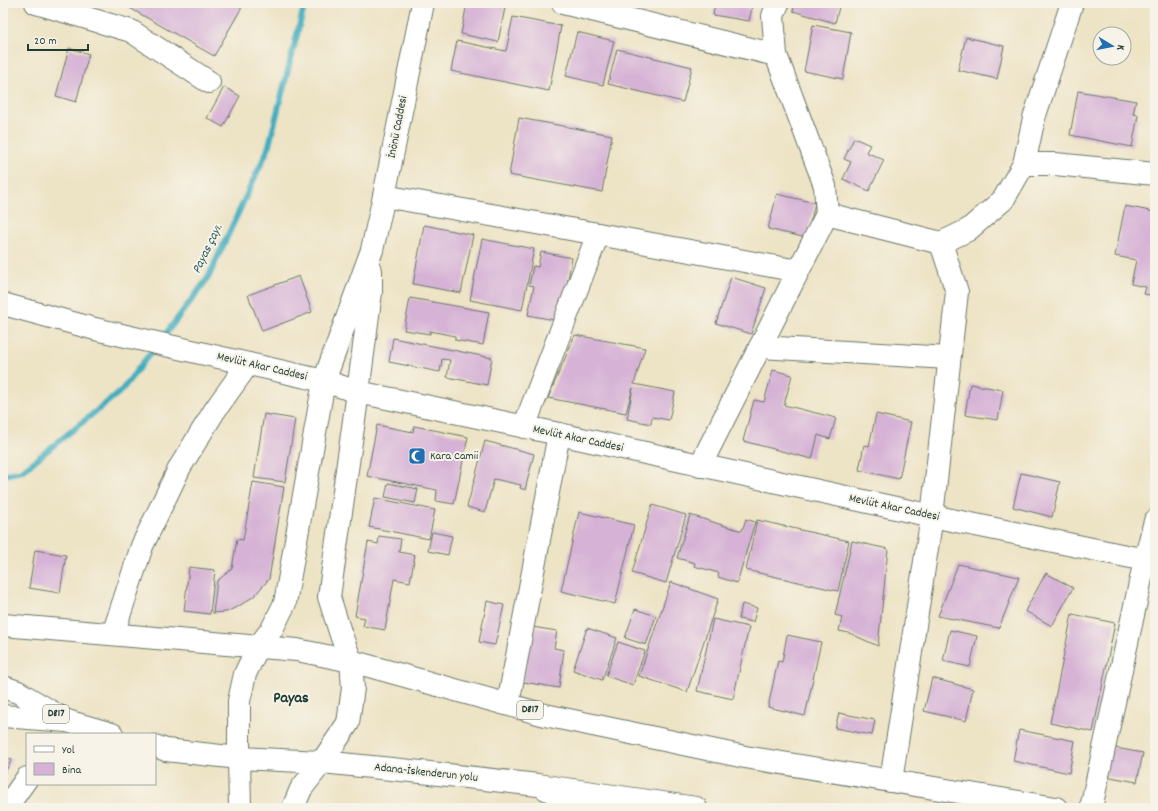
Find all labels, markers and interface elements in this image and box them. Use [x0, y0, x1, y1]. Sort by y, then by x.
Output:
scale bar [28, 26, 88, 52]
north arrow [1092, 26, 1132, 66]
text: 20 m [34, 33, 57, 50]
text: K [1112, 43, 1128, 51]
street label: İnönü Caddesi [384, 94, 412, 160]
water label: Payas çayı. [188, 221, 228, 277]
street label: Mevlüt Akar Caddesi [215, 348, 309, 386]
street label: Mevlüt Akar Caddesi [531, 421, 625, 457]
mosque icon: Kara Camii [407, 446, 427, 466]
place label: Kara Camii [430, 448, 478, 465]
street label: Mevlüt Akar Caddesi [847, 490, 941, 526]
district label: Payas [273, 687, 309, 710]
road number: D817 [517, 701, 543, 719]
road number: D817 [43, 705, 69, 723]
legend [26, 733, 156, 785]
text: Yol [62, 742, 75, 759]
street label: Adana-İskenderun yolu [373, 759, 479, 787]
text: Bina [62, 762, 81, 779]

